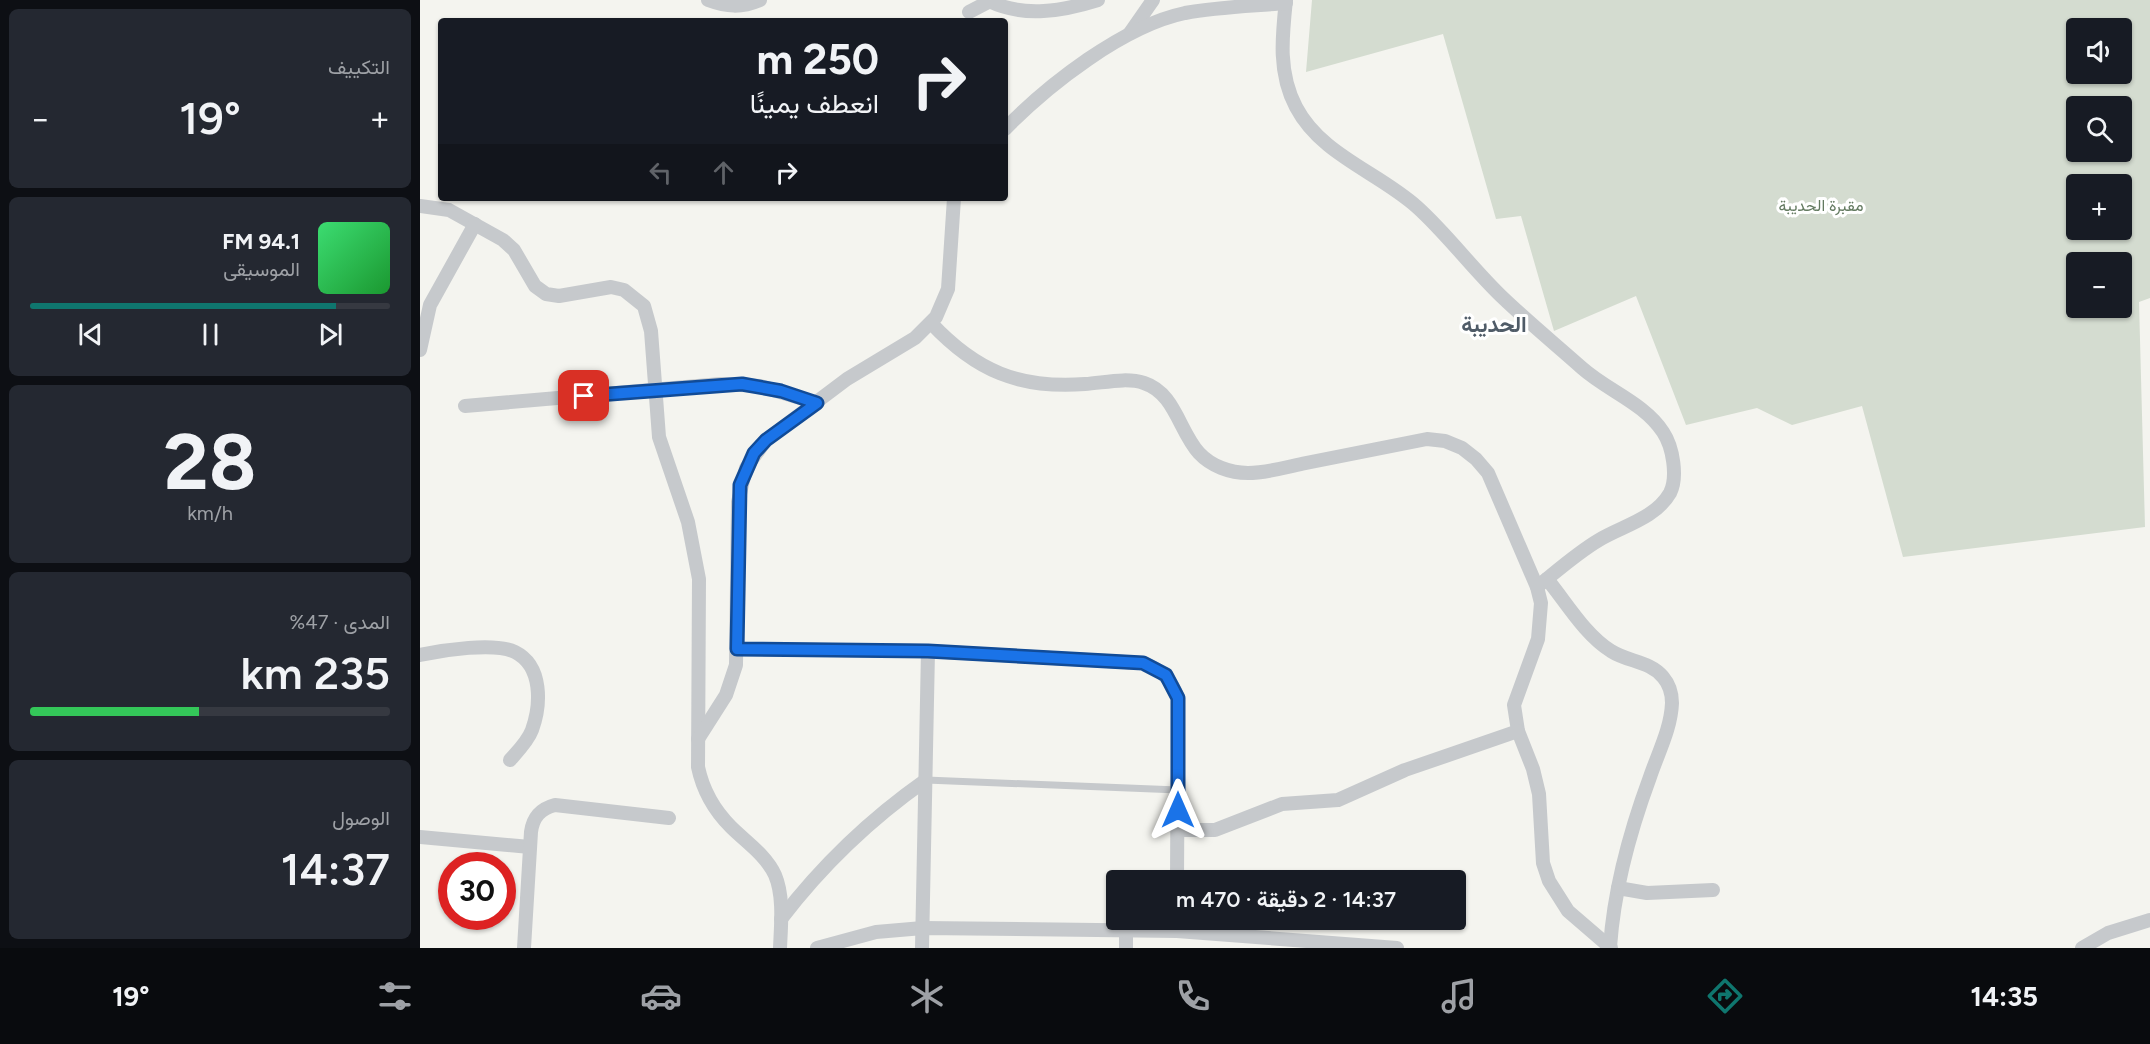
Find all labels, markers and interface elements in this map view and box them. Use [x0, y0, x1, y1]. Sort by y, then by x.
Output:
map controls [2066, 18, 2132, 318]
button: sound [2066, 18, 2132, 84]
text: 250 m [756, 34, 879, 85]
icon: right [900, 42, 978, 120]
text: التكييف [328, 55, 390, 79]
text: انعطف يمينًا [750, 87, 879, 120]
text: 19° [179, 91, 241, 145]
button: search [2066, 96, 2132, 162]
text: − [30, 99, 51, 138]
text: + [369, 99, 390, 138]
icon: left [644, 156, 677, 189]
icon: ahead [707, 156, 740, 189]
icon: right [770, 156, 803, 189]
button: + [2066, 174, 2132, 240]
park label: مقبرة الحديبة [1779, 196, 1863, 216]
text: 94.1 FM [222, 228, 300, 255]
button: − [2066, 252, 2132, 318]
text: الموسيقى [223, 257, 300, 281]
district label: الحديبة [1461, 311, 1527, 338]
icon: previous [74, 318, 107, 351]
icon: pause [194, 318, 227, 351]
icon: next [314, 318, 347, 351]
pin [558, 370, 609, 421]
icon: arrive [567, 379, 600, 412]
text: 28 [164, 415, 256, 509]
text: km/h [187, 501, 233, 525]
text: المدى · 47% [290, 610, 390, 634]
text: 235 km [240, 646, 390, 700]
position arrow [1146, 778, 1210, 842]
text: الوصول [332, 806, 390, 830]
text: 14:37 [281, 842, 390, 896]
speed limit sign: 30 [438, 852, 516, 930]
text: 14:37 · 2 دقيقة · 470 m [1176, 886, 1396, 913]
icon: filters [374, 975, 416, 1017]
icon: car [640, 975, 682, 1017]
icon: climate [906, 975, 948, 1017]
icon: phone [1172, 975, 1214, 1017]
icon: music [1438, 975, 1480, 1017]
icon: directions [1704, 975, 1746, 1017]
text: 19° [112, 980, 149, 1013]
text: 14:35 [1971, 980, 2038, 1013]

